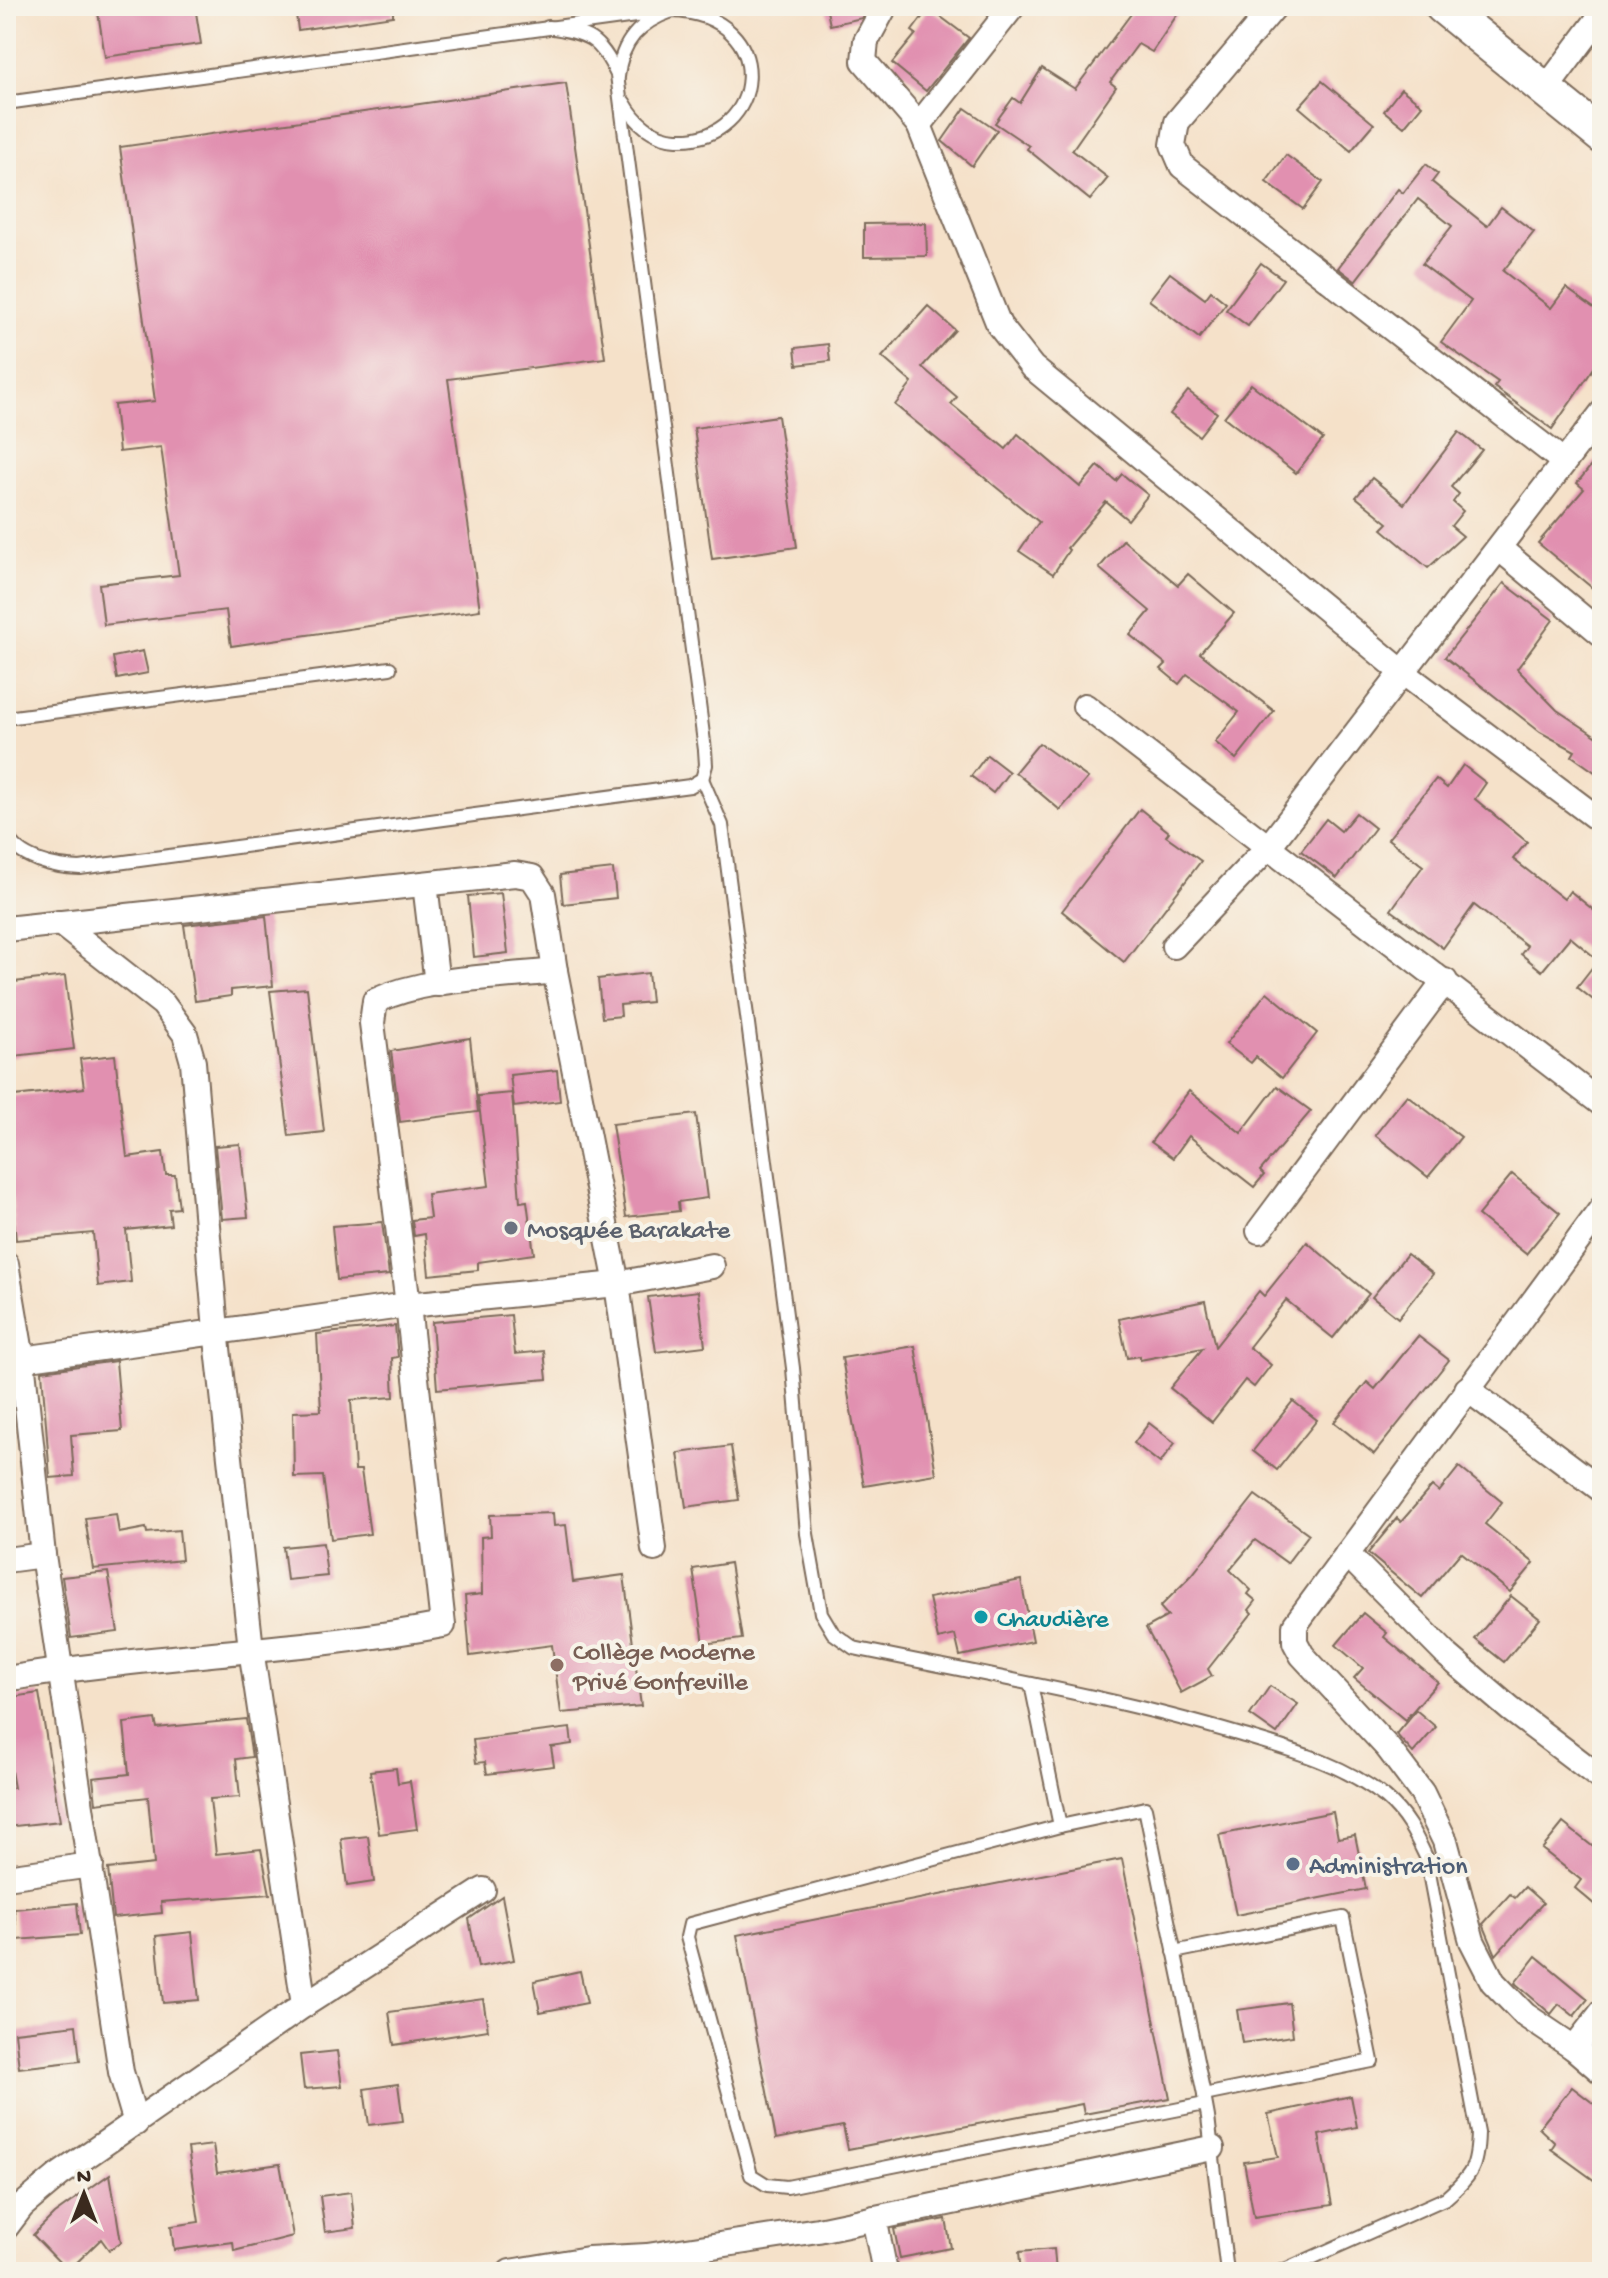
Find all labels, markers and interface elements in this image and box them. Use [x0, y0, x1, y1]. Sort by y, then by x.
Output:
place label: Mosquée Barakate [527, 1217, 731, 1248]
marker: Mosquée Barakate [502, 1219, 520, 1237]
place label: Chaudière [997, 1606, 1109, 1637]
marker: Chaudière [972, 1608, 990, 1626]
place label: Collège Moderne Privé Gonfreville [572, 1639, 756, 1700]
marker: Collège Moderne Privé Gonfreville [548, 1656, 566, 1674]
place label: Administration [1309, 1853, 1468, 1884]
marker: Administration [1284, 1855, 1302, 1873]
north arrow [44, 2154, 124, 2234]
text: N [77, 2165, 91, 2191]

